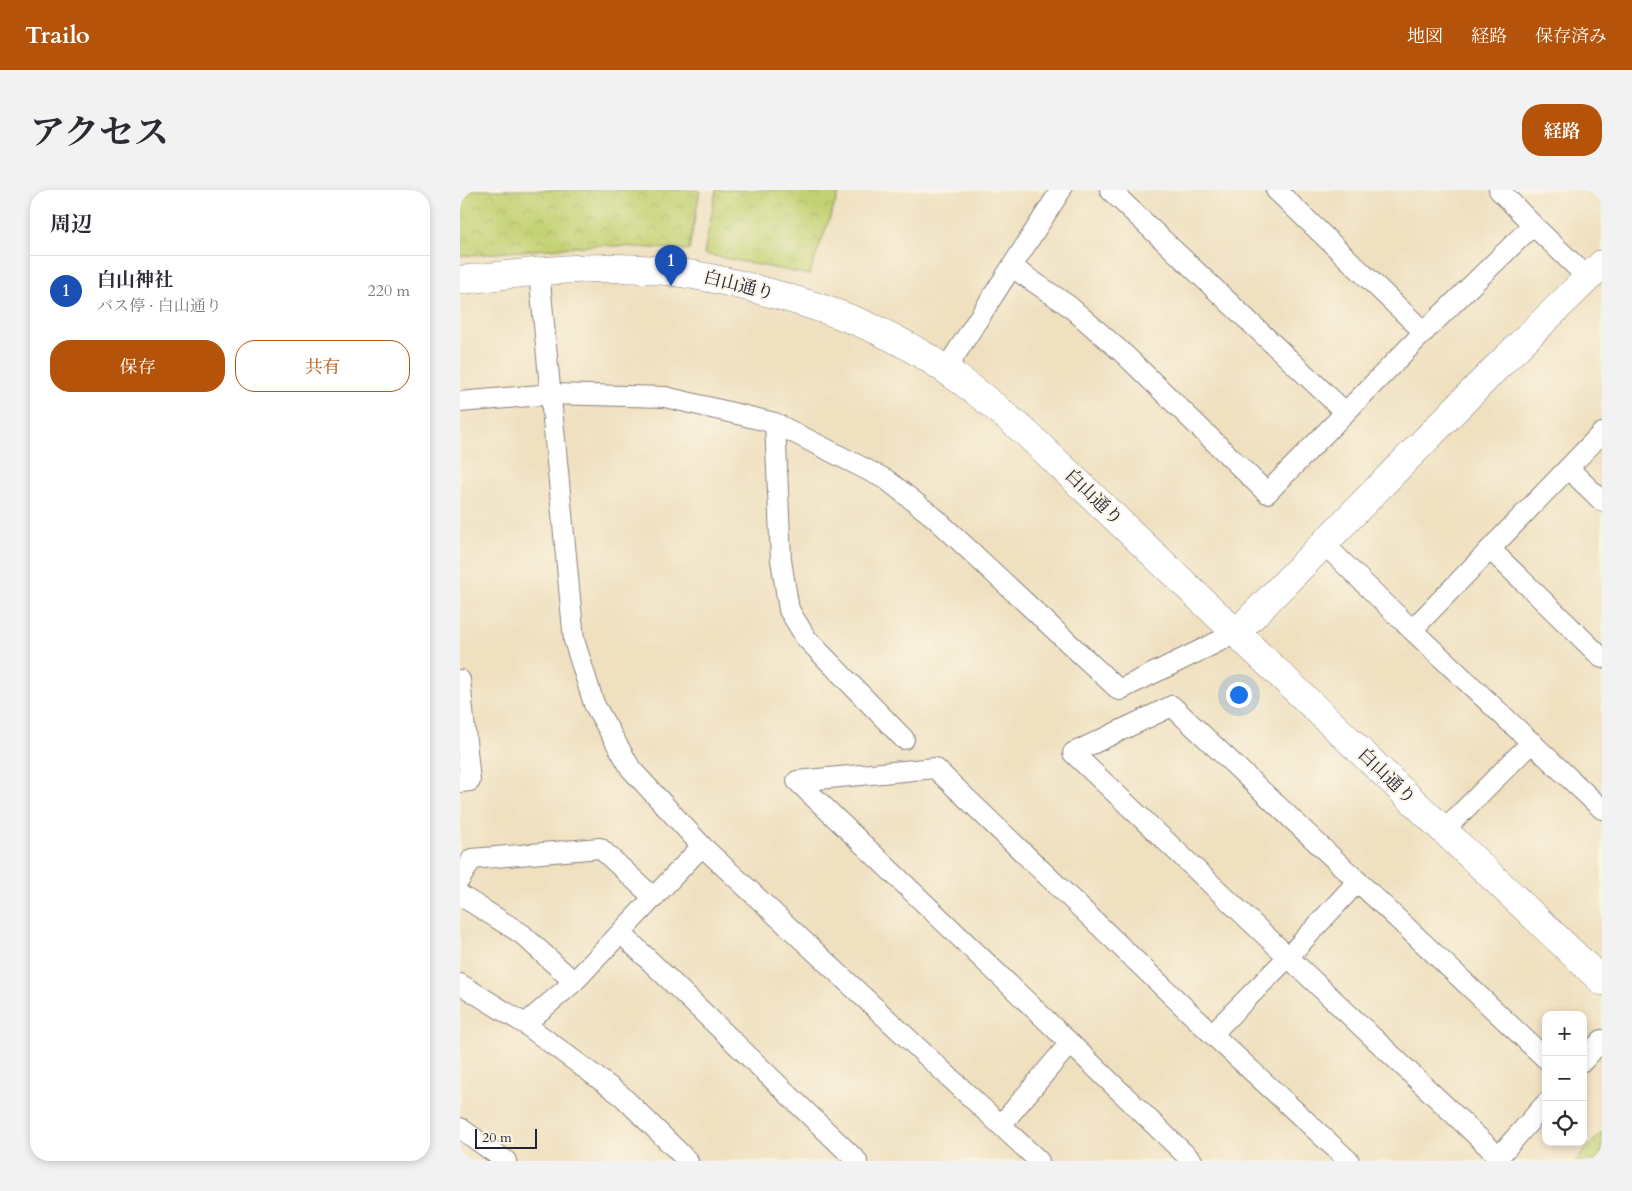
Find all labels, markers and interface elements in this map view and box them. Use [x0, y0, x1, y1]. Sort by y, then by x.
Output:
text: Trailo [25, 19, 90, 52]
text: 地図 [1407, 24, 1443, 49]
text: 経路 [1471, 24, 1507, 49]
text: 保存済み [1535, 24, 1607, 49]
button: 経路 [1522, 104, 1602, 156]
text: アクセス [30, 109, 169, 157]
text: 周辺 [50, 210, 92, 239]
pin: 1 [655, 245, 687, 286]
street label: 白山通り [701, 265, 777, 306]
text: 白山神社 [97, 267, 173, 293]
text: 1 [62, 280, 70, 302]
text: 220 m [368, 280, 410, 302]
text: バス停 · 白山通り [97, 295, 222, 317]
button: 保存 [50, 340, 225, 392]
button: 共有 [235, 340, 410, 392]
street label: 白山通り [1059, 463, 1128, 531]
your location [1226, 682, 1252, 708]
street label: 白山通り [1352, 742, 1421, 810]
map controls [1542, 1011, 1587, 1146]
button: + [1542, 1011, 1587, 1056]
button: − [1542, 1056, 1587, 1101]
button: locate [1542, 1101, 1587, 1146]
scale bar [475, 1126, 538, 1149]
text: 20 m [482, 1128, 512, 1147]

